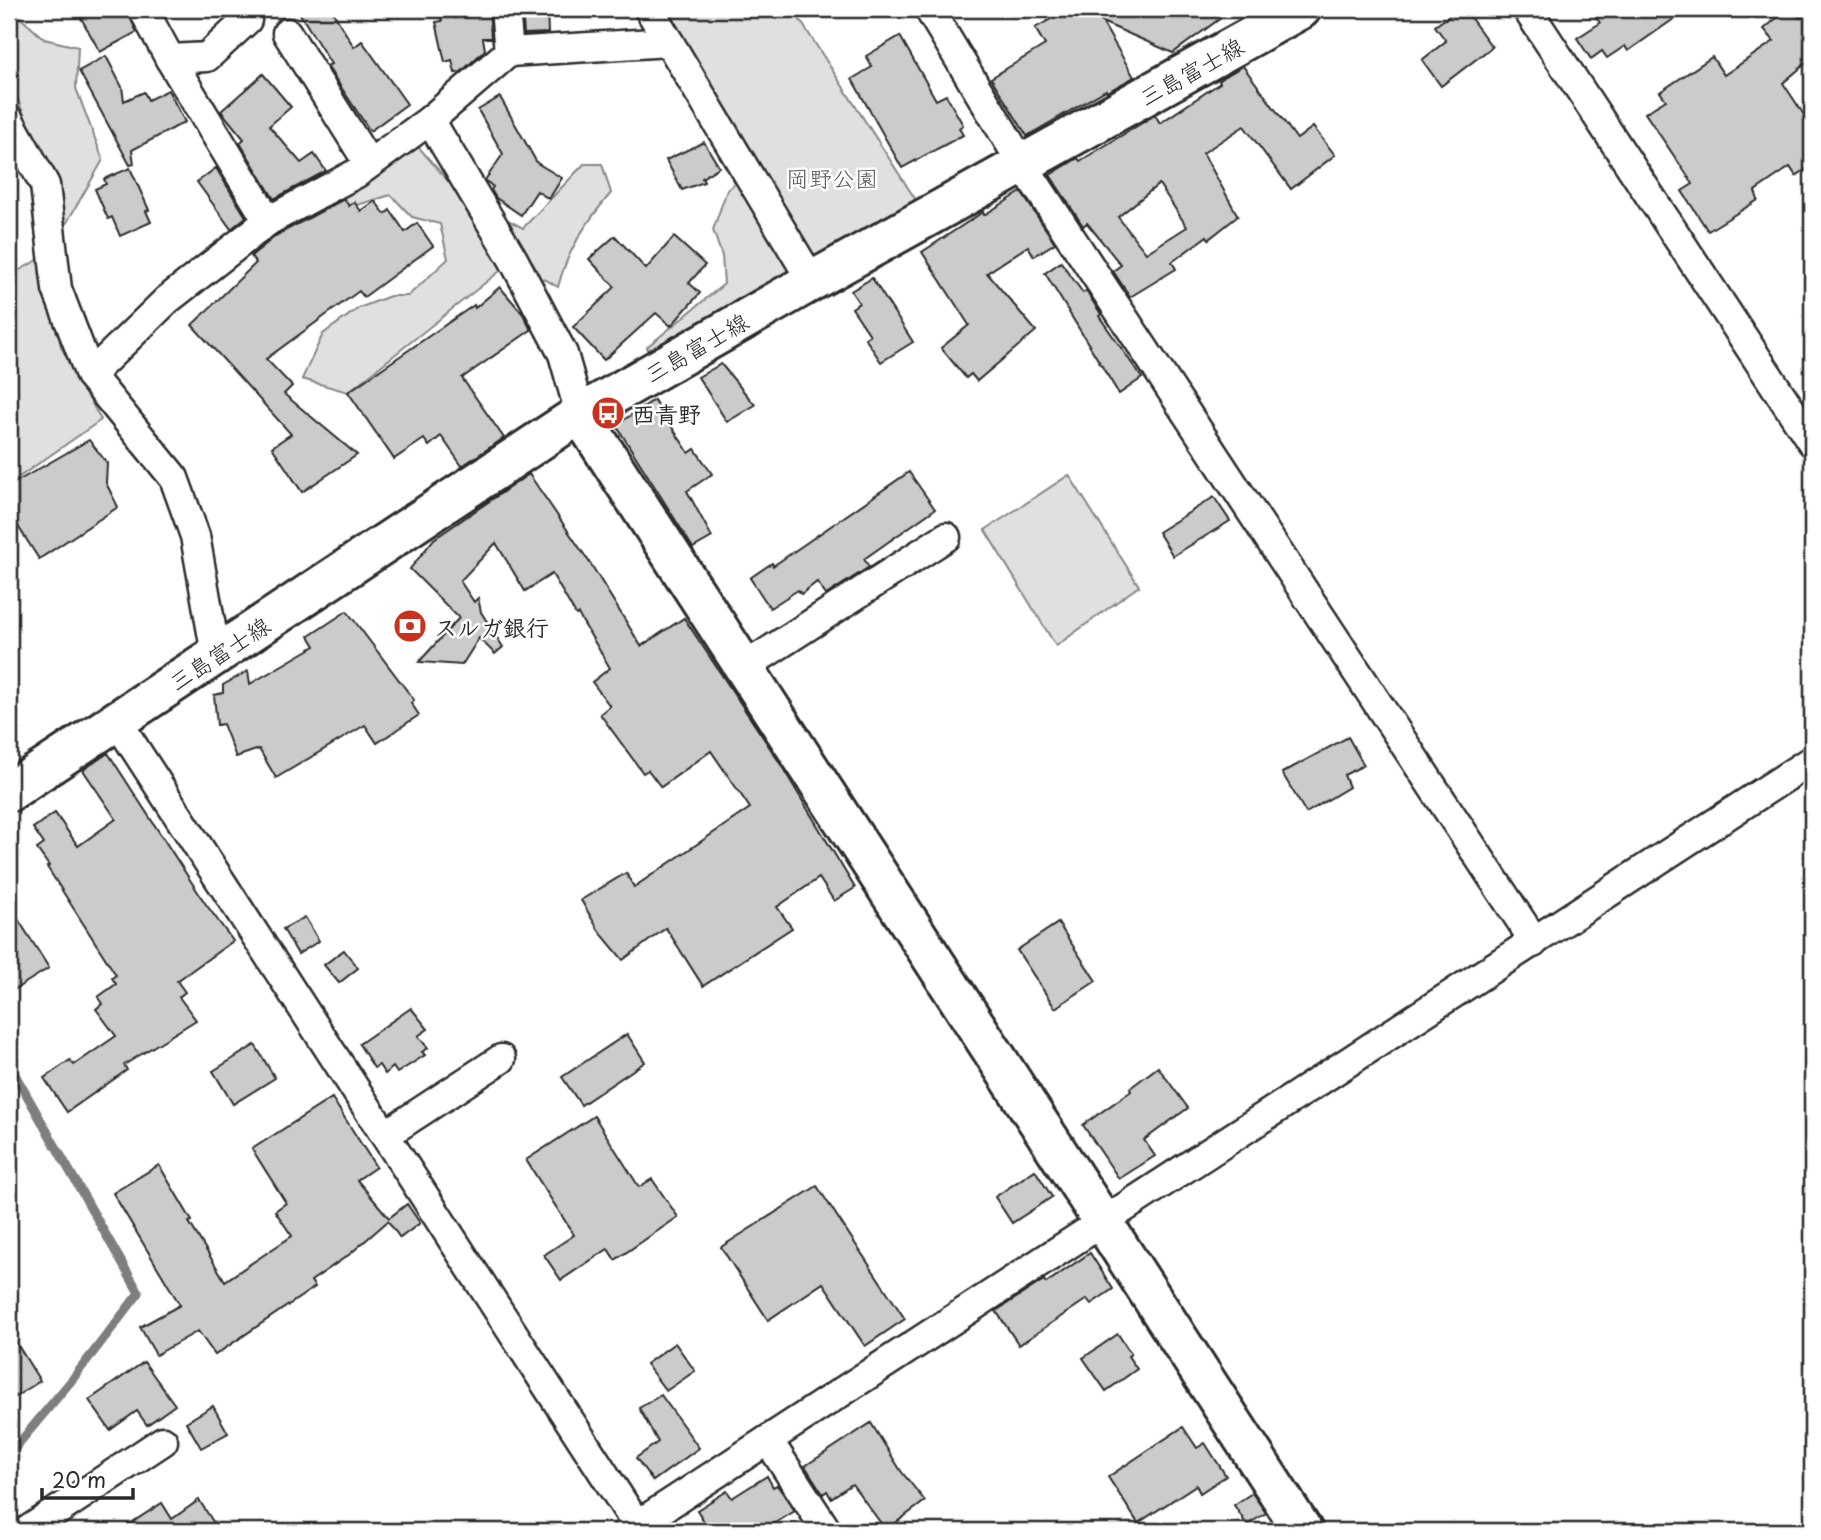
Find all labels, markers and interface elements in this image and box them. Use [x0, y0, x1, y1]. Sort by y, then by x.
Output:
street label: 三島富士線 [1132, 28, 1250, 114]
park label: 岡野公園 [786, 160, 878, 195]
street label: 三島富士線 [637, 303, 755, 391]
bus stop icon: 西青野 [589, 394, 627, 432]
place label: 西青野 [632, 396, 701, 431]
street label: 三島富士線 [161, 607, 277, 699]
bank icon: スルガ銀行 [391, 607, 429, 645]
place label: スルガ銀行 [434, 609, 549, 644]
scale bar [42, 1456, 133, 1500]
text: 20 m [52, 1463, 106, 1495]

